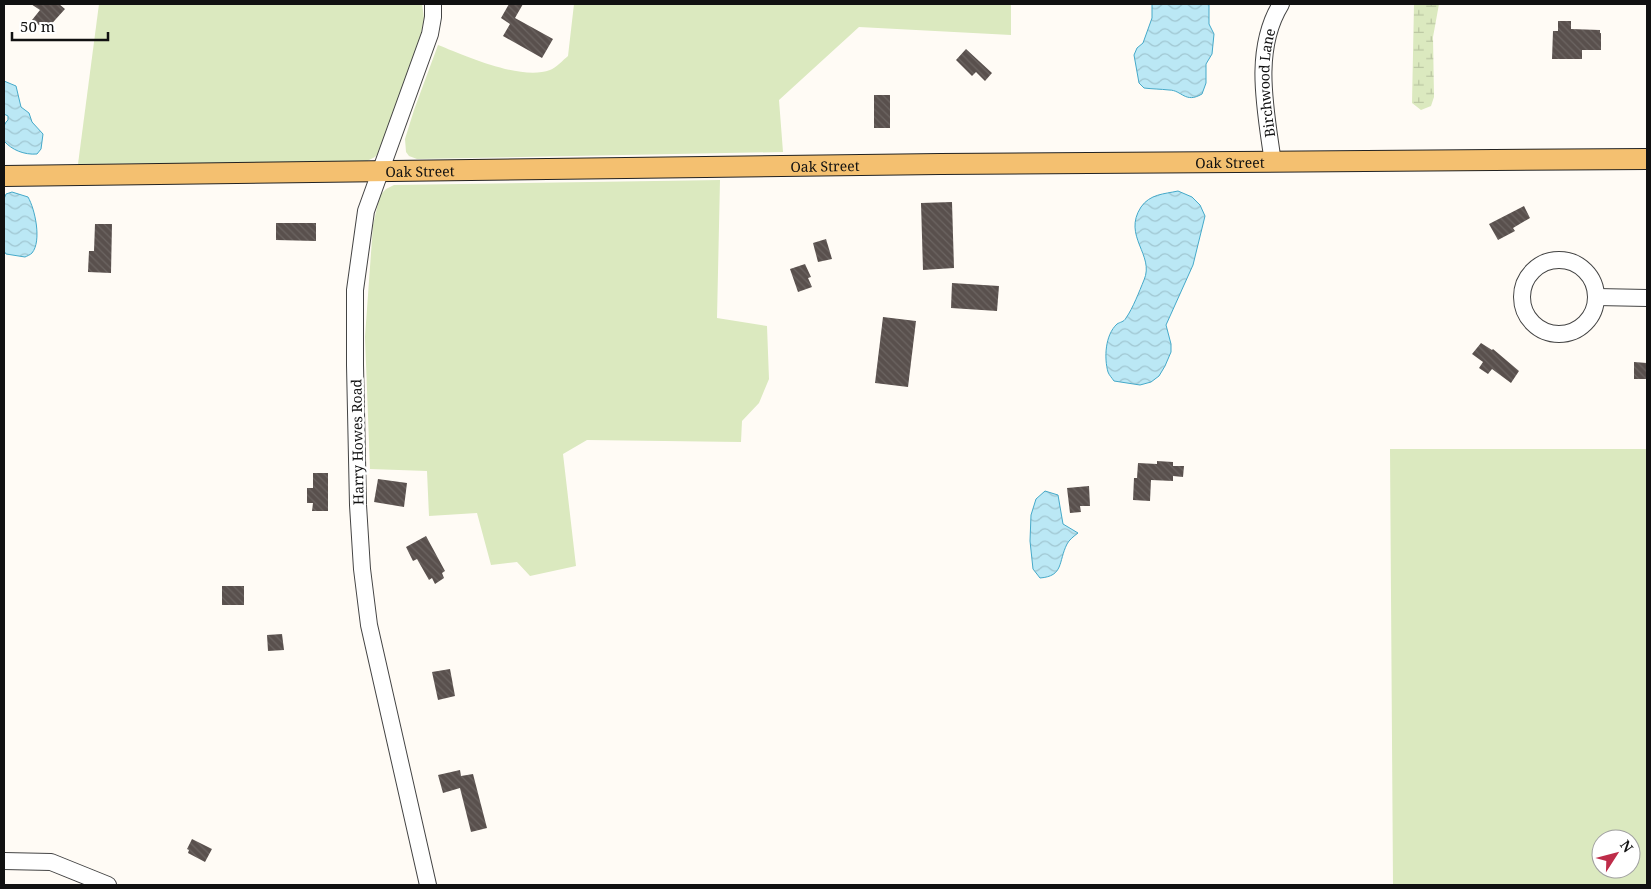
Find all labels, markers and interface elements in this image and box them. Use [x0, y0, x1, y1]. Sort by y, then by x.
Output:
scale bar [12, 10, 109, 42]
text: 50 m [20, 16, 55, 36]
street label: Birchwood Lane [1254, 26, 1279, 139]
street label: Oak Street [1195, 152, 1265, 172]
street label: Oak Street [790, 156, 860, 175]
street label: Oak Street [385, 161, 455, 181]
street label: Harry Howes Road [346, 378, 368, 505]
north arrow [1591, 829, 1641, 879]
text: N [1616, 836, 1638, 856]

